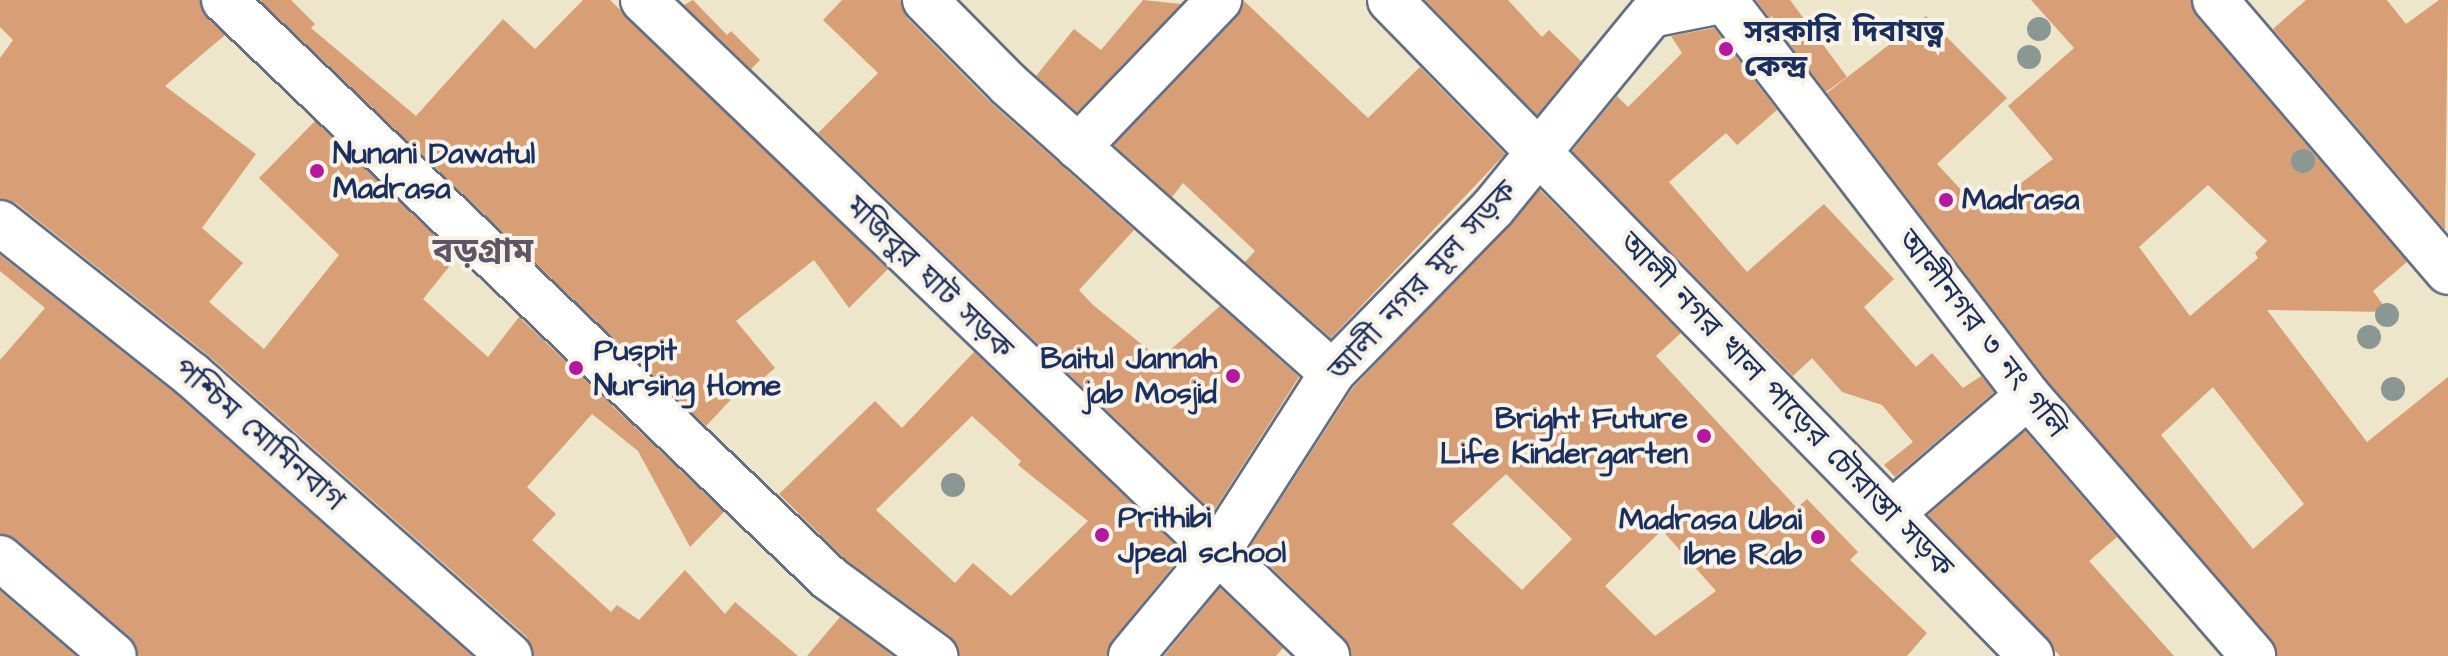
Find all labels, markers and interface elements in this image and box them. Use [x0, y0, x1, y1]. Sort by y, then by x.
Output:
place label: সরকারি দিবাযত্ন কেন্দ্র [1744, 14, 1944, 84]
marker: সরকারি দিবাযত্ন কেন্দ্র [1715, 38, 1737, 60]
place label: Nunani Dawatul Madrasa [333, 136, 535, 206]
marker: Nunani Dawatul Madrasa [308, 162, 326, 180]
street label: আলী নগর মূল সড়ক [1321, 173, 1525, 389]
place label: Madrasa [1962, 182, 2080, 218]
street label: মজিবুর ঘাট সড়ক [838, 189, 1020, 367]
marker: Madrasa [1937, 191, 1955, 209]
street label: আলীনগর ৩ নং গলি [1890, 223, 2074, 445]
street label: আলী নগর খাল পাড়ের চৌরাস্তা সড়ক [1611, 225, 1961, 585]
district label: বড়গ্রাম [433, 233, 533, 273]
place label: Puspit Nursing Home [594, 333, 781, 404]
place label: Baitul Jannah jab Mosjid [1041, 341, 1217, 412]
street label: পশ্চিম মোমিনবাগ [166, 351, 352, 519]
marker: Puspit Nursing Home [565, 357, 587, 379]
marker: Baitul Jannah jab Mosjid [1224, 367, 1242, 385]
place label: Bright Future Life Kindergarten [1440, 401, 1688, 472]
marker: Bright Future Life Kindergarten [1695, 427, 1713, 445]
place label: Prithibi Jpeal school [1118, 500, 1286, 570]
place label: Madrasa Ubai Ibne Rab [1619, 502, 1802, 572]
marker: Prithibi Jpeal school [1093, 526, 1111, 544]
marker: Madrasa Ubai Ibne Rab [1809, 528, 1827, 546]

